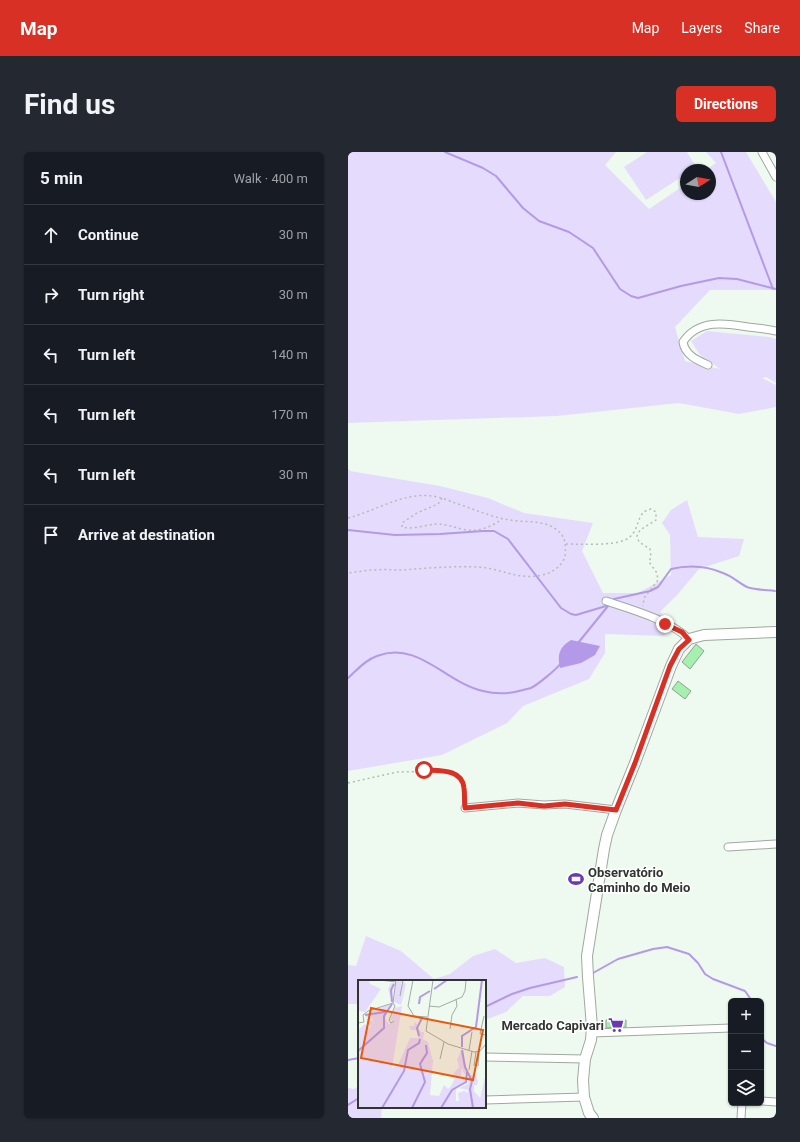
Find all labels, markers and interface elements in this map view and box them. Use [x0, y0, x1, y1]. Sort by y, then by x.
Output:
text: Map [20, 17, 58, 40]
text: Map [632, 20, 659, 36]
text: Layers [681, 20, 722, 36]
text: Share [744, 20, 780, 36]
button: Directions [676, 86, 776, 122]
text: Find us [24, 88, 115, 121]
north arrow [680, 164, 716, 200]
text: 5 min [40, 168, 83, 188]
text: Walk · 400 m [233, 171, 308, 186]
icon: ahead [40, 224, 62, 246]
text: Continue [78, 226, 139, 244]
text: 30 m [279, 227, 308, 242]
icon: right [40, 284, 62, 306]
text: Turn right [78, 286, 144, 304]
text: 30 m [279, 287, 308, 302]
icon: left [40, 344, 62, 366]
text: Turn left [78, 346, 135, 364]
text: 140 m [271, 347, 308, 362]
icon: left [40, 404, 62, 426]
text: Turn left [78, 406, 135, 424]
text: 170 m [271, 407, 308, 422]
icon: left [40, 464, 62, 486]
text: Turn left [78, 466, 135, 484]
text: 30 m [279, 467, 308, 482]
icon: arrive [40, 524, 62, 546]
text: Arrive at destination [78, 526, 215, 544]
route end [656, 615, 674, 633]
route start [415, 761, 433, 779]
place label: Observatório Caminho do Meio [588, 865, 690, 895]
sports icon: Observatório Caminho do Meio [567, 870, 585, 888]
inset map [358, 980, 486, 1108]
map controls [728, 998, 764, 1106]
button: + [728, 998, 764, 1034]
supermarket icon: Mercado Capivari [607, 1016, 625, 1034]
place label: Mercado Capivari [501, 1018, 604, 1033]
button: − [728, 1034, 764, 1070]
button: layers [728, 1070, 764, 1106]

